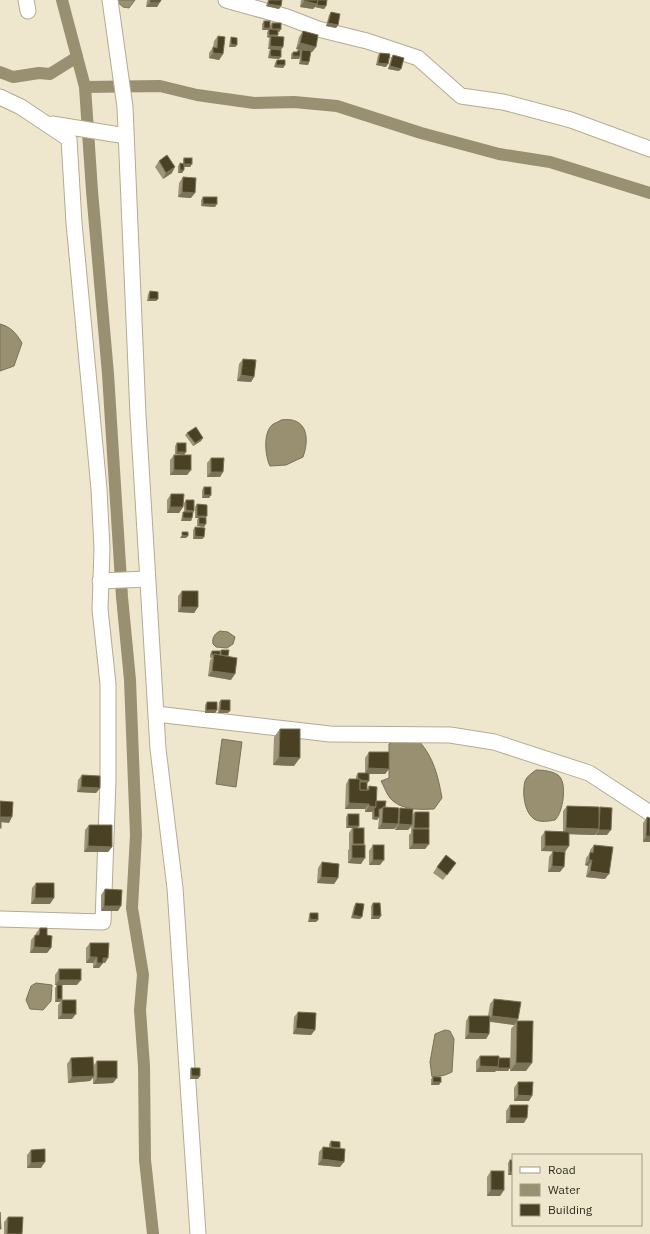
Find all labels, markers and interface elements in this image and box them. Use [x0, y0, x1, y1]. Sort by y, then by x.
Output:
legend [512, 1154, 642, 1226]
text: Road [548, 1162, 576, 1177]
text: Water [548, 1182, 581, 1197]
text: Building [548, 1202, 593, 1217]

